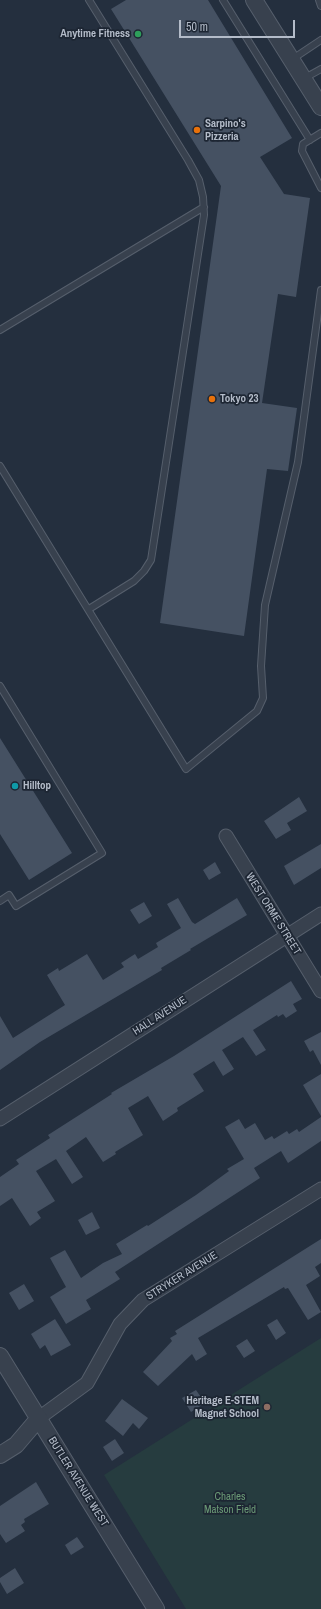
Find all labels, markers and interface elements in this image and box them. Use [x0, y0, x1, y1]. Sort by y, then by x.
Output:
scale bar [181, 12, 297, 38]
text: 50 m [186, 19, 208, 35]
place label: Anytime Fitness [60, 27, 130, 41]
marker: Anytime Fitness [133, 29, 143, 39]
place label: Sarpino's Pizzeria [205, 117, 246, 143]
marker: Sarpino's Pizzeria [192, 125, 202, 135]
place label: Tokyo 23 [220, 392, 258, 406]
marker: Tokyo 23 [207, 394, 217, 404]
place label: Hilltop [23, 779, 51, 793]
marker: Hilltop [10, 781, 20, 791]
street label: WEST ORME STREET [243, 871, 303, 957]
street label: HALL AVENUE [131, 994, 189, 1038]
street label: STRYKER AVENUE [144, 1249, 220, 1303]
place label: Heritage E-STEM Magnet School [186, 1394, 259, 1420]
marker: Heritage E-STEM Magnet School [262, 1402, 272, 1412]
street label: BUTLER AVENUE WEST [45, 1435, 111, 1529]
park label: Charles Matson Field [204, 1490, 256, 1516]

